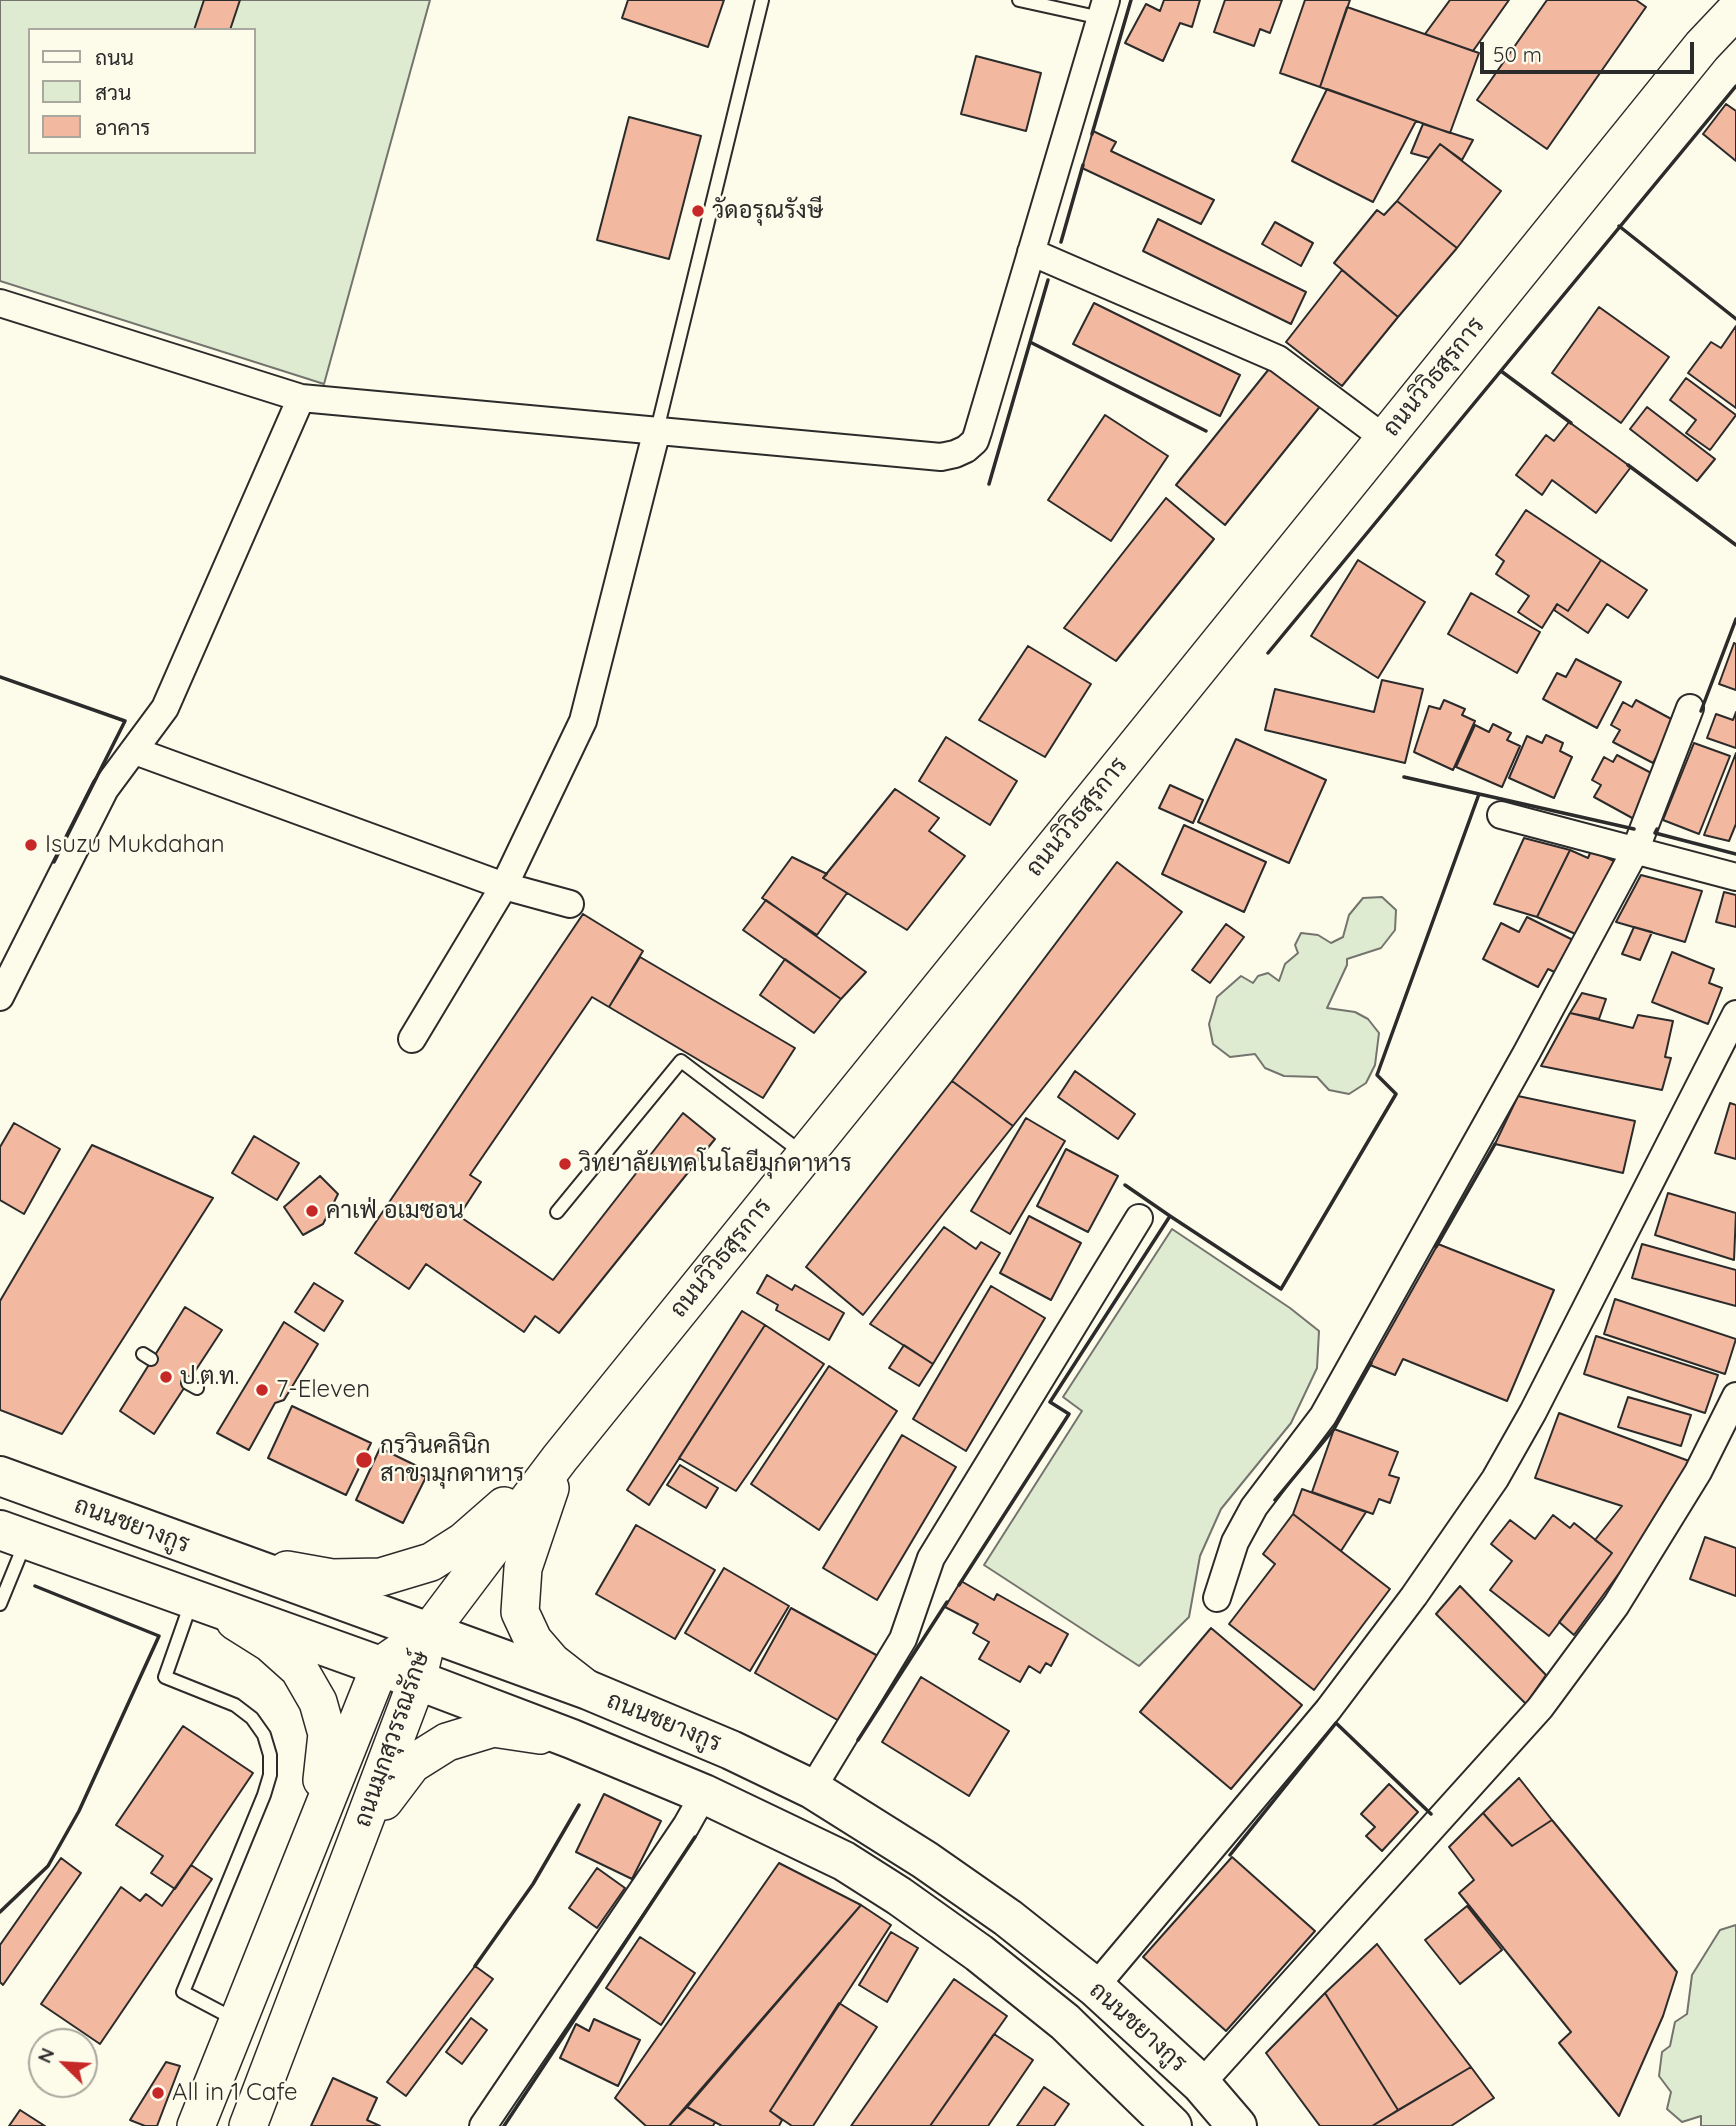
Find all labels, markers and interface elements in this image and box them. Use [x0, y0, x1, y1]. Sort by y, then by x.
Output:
legend [28, 28, 256, 154]
scale bar [1484, 28, 1698, 72]
text: 50 m [1493, 41, 1542, 67]
text: ถนน [95, 44, 134, 70]
text: สวน [95, 79, 131, 105]
text: อาคาร [95, 114, 151, 140]
place label: วัดอรุณรังษี [712, 197, 823, 225]
marker: วัดอรุณรังษี [690, 203, 706, 219]
street label: ถนนวิวิธสุรการ [1377, 312, 1491, 442]
street label: ถนนวิวิธสุรการ [1020, 752, 1134, 882]
place label: Isuzu Mukdahan [45, 831, 225, 859]
marker: Isuzu Mukdahan [23, 837, 39, 853]
place label: วิทยาลัยเทคโนโลยีมุกดาหาร [579, 1150, 852, 1178]
marker: วิทยาลัยเทคโนโลยีมุกดาหาร [557, 1156, 573, 1172]
street label: ถนนวิวิธสุรการ [664, 1193, 778, 1323]
place label: คาเฟ่ อเมซอน [326, 1197, 464, 1225]
marker: คาเฟ่ อเมซอน [304, 1203, 320, 1219]
place label: ป.ต.ท. [180, 1363, 239, 1391]
marker: ป.ต.ท. [158, 1369, 174, 1385]
place label: 7-Eleven [276, 1376, 370, 1404]
marker: 7-Eleven [254, 1382, 270, 1398]
place label: กรวินคลินิก สาขามุกดาหาร [380, 1432, 524, 1488]
marker: กรวินคลินิก สาขามุกดาหาร [354, 1450, 374, 1470]
street label: ถนนชยางกูร [70, 1491, 194, 1559]
street label: ถนนมุกสุวรรณรักษ์ [348, 1647, 436, 1831]
street label: ถนนชยางกูร [603, 1686, 725, 1758]
street label: ถนนชยางกูร [1083, 1976, 1193, 2078]
north arrow [28, 2028, 98, 2098]
text: N [32, 2044, 59, 2067]
place label: All in 1 Cafe [172, 2079, 298, 2107]
marker: All in 1 Cafe [150, 2085, 166, 2101]

